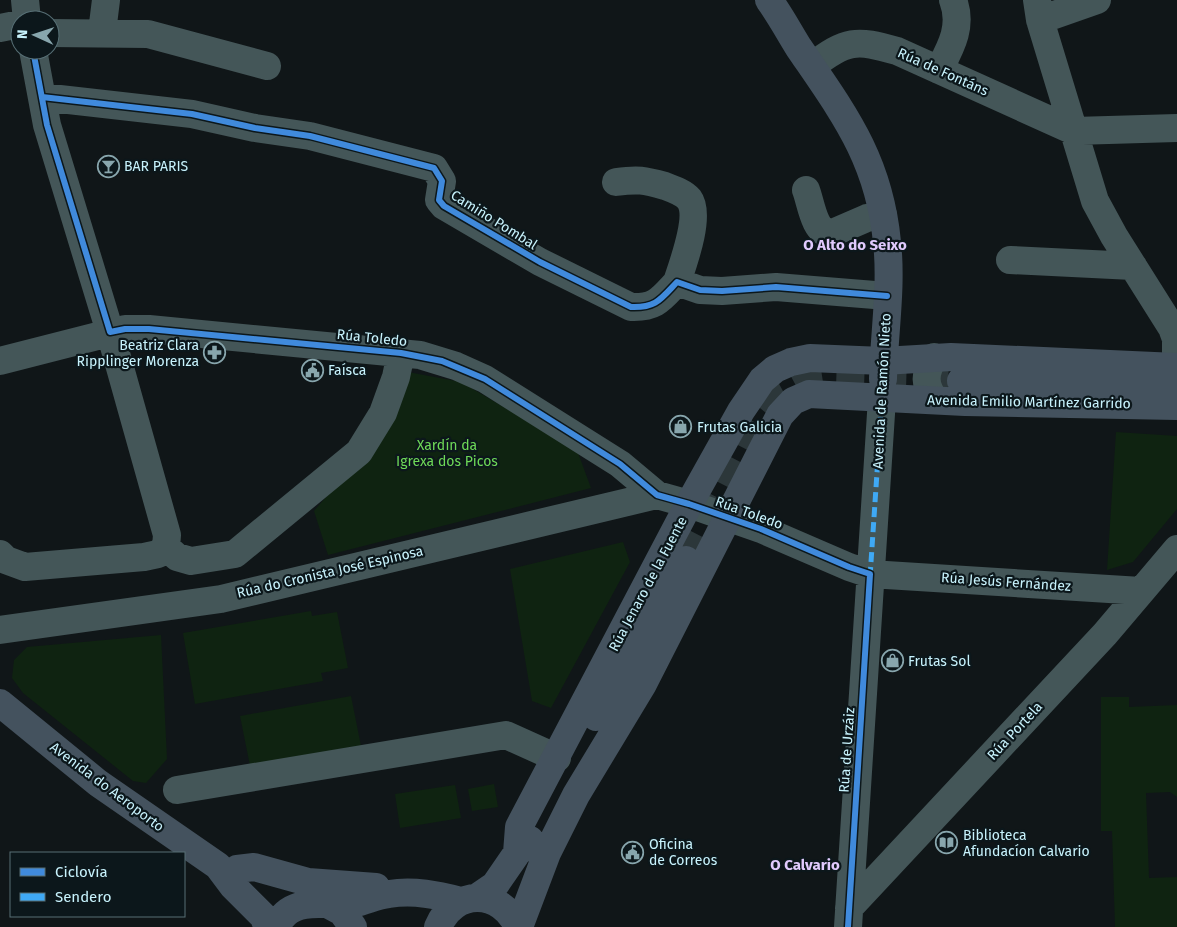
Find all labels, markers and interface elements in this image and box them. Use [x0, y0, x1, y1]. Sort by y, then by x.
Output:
north arrow [10, 10, 60, 60]
text: N [14, 29, 31, 39]
street label: Rúa de Fontáns [895, 44, 992, 100]
bar icon: BAR PARIS [96, 154, 120, 178]
place label: BAR PARIS [124, 158, 189, 175]
street label: Camiño Pombal [448, 187, 540, 253]
district label: O Alto do Seixo [803, 236, 907, 254]
street label: Avenida de Ramón Nieto [869, 313, 895, 469]
street label: Rúa Toledo [336, 326, 408, 350]
place label: Beatriz Clara Ripplinger Morenza [76, 337, 199, 370]
pharmacy icon: Beatriz Clara Ripplinger Morenza [203, 341, 227, 365]
public building icon: Faísca [300, 358, 324, 382]
place label: Faísca [328, 362, 366, 379]
street label: Avenida Emilio Martínez Garrido [927, 392, 1131, 412]
shop icon: Frutas Galicia [669, 415, 693, 439]
place label: Frutas Galicia [697, 419, 782, 436]
park label: Xardín da Igrexa dos Picos [396, 437, 498, 470]
street label: Rúa Toledo [713, 493, 785, 533]
street label: Rúa Jenaro de la Fuente [605, 514, 691, 654]
street label: Rúa do Cronista José Espinosa [235, 542, 425, 602]
street label: Rúa Jesús Fernández [940, 569, 1072, 595]
shop icon: Frutas Sol [880, 649, 904, 673]
place label: Frutas Sol [908, 653, 971, 670]
street label: Rúa Portela [984, 698, 1046, 764]
street label: Rúa de Urzáiz [836, 707, 858, 793]
street label: Avenida do Aeroporto [47, 739, 167, 835]
place label: Biblioteca Afundacíon Calvario [963, 827, 1090, 860]
library icon: Biblioteca Afundacíon Calvario [935, 831, 959, 855]
place label: Oficina de Correos [649, 836, 718, 869]
public building icon: Oficina de Correos [621, 840, 645, 864]
legend [10, 852, 185, 917]
district label: O Calvario [770, 856, 840, 874]
text: Ciclovía [55, 863, 108, 881]
text: Sendero [55, 888, 111, 906]

